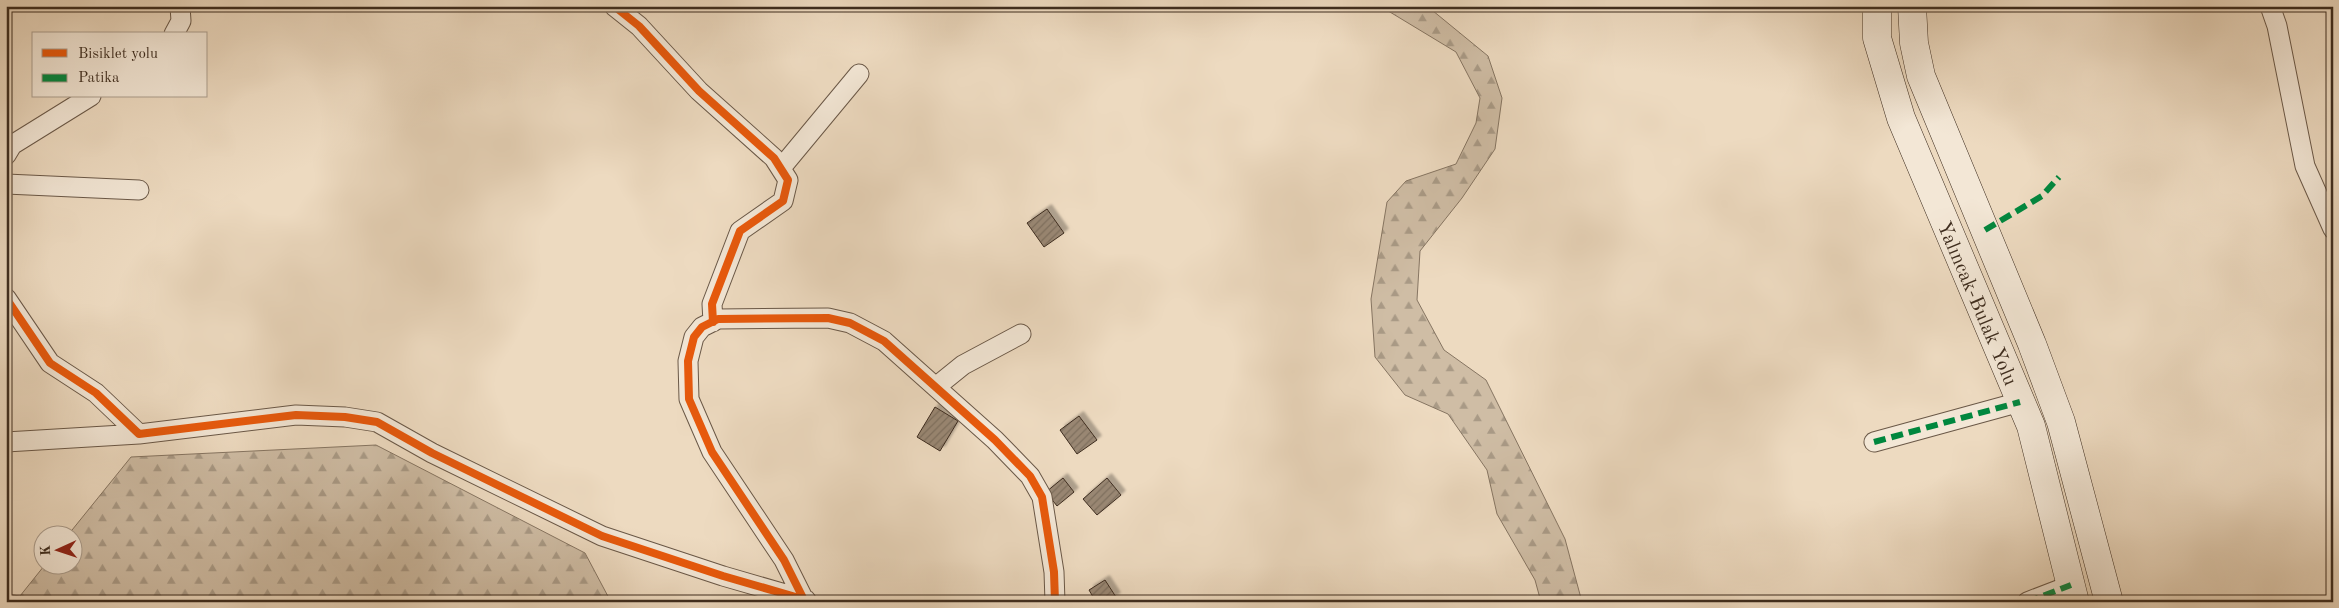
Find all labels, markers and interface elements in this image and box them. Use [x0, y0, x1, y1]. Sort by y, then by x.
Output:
legend [32, 32, 208, 98]
text: Bisiklet yolu [78, 47, 158, 62]
text: Patika [78, 71, 120, 86]
street label: Yalıncak-Bulak Yolu [1933, 219, 2020, 389]
north arrow [32, 526, 82, 576]
text: K [39, 545, 53, 556]

